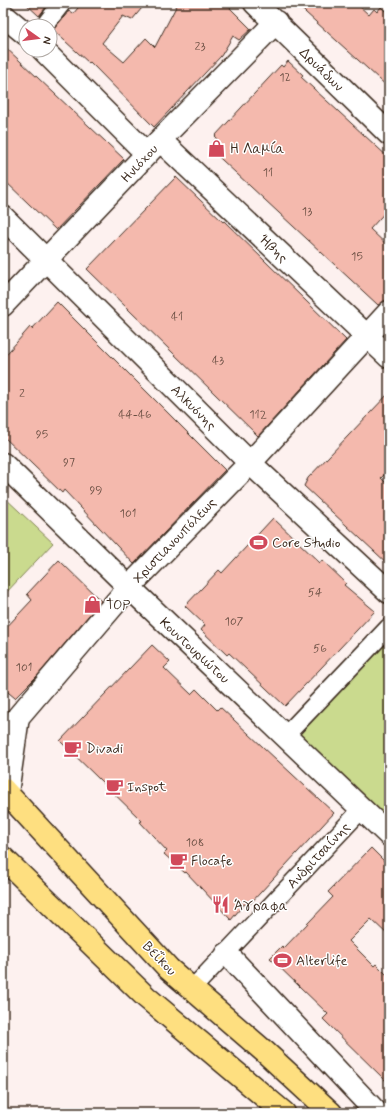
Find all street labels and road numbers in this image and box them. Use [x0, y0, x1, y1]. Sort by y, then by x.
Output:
street label: Δρυάδων [295, 44, 347, 96]
street label: Ηνιόχου [117, 140, 162, 187]
street label: Ήβης [255, 231, 292, 267]
street label: Αλκυόνης [167, 381, 220, 434]
street label: Χριστιανουπόλεως [129, 494, 220, 587]
street label: Κουντουριώτου [155, 614, 233, 688]
street label: Ανδριτσαίνης [283, 819, 354, 893]
street label: Βεΐκου [139, 938, 180, 980]

